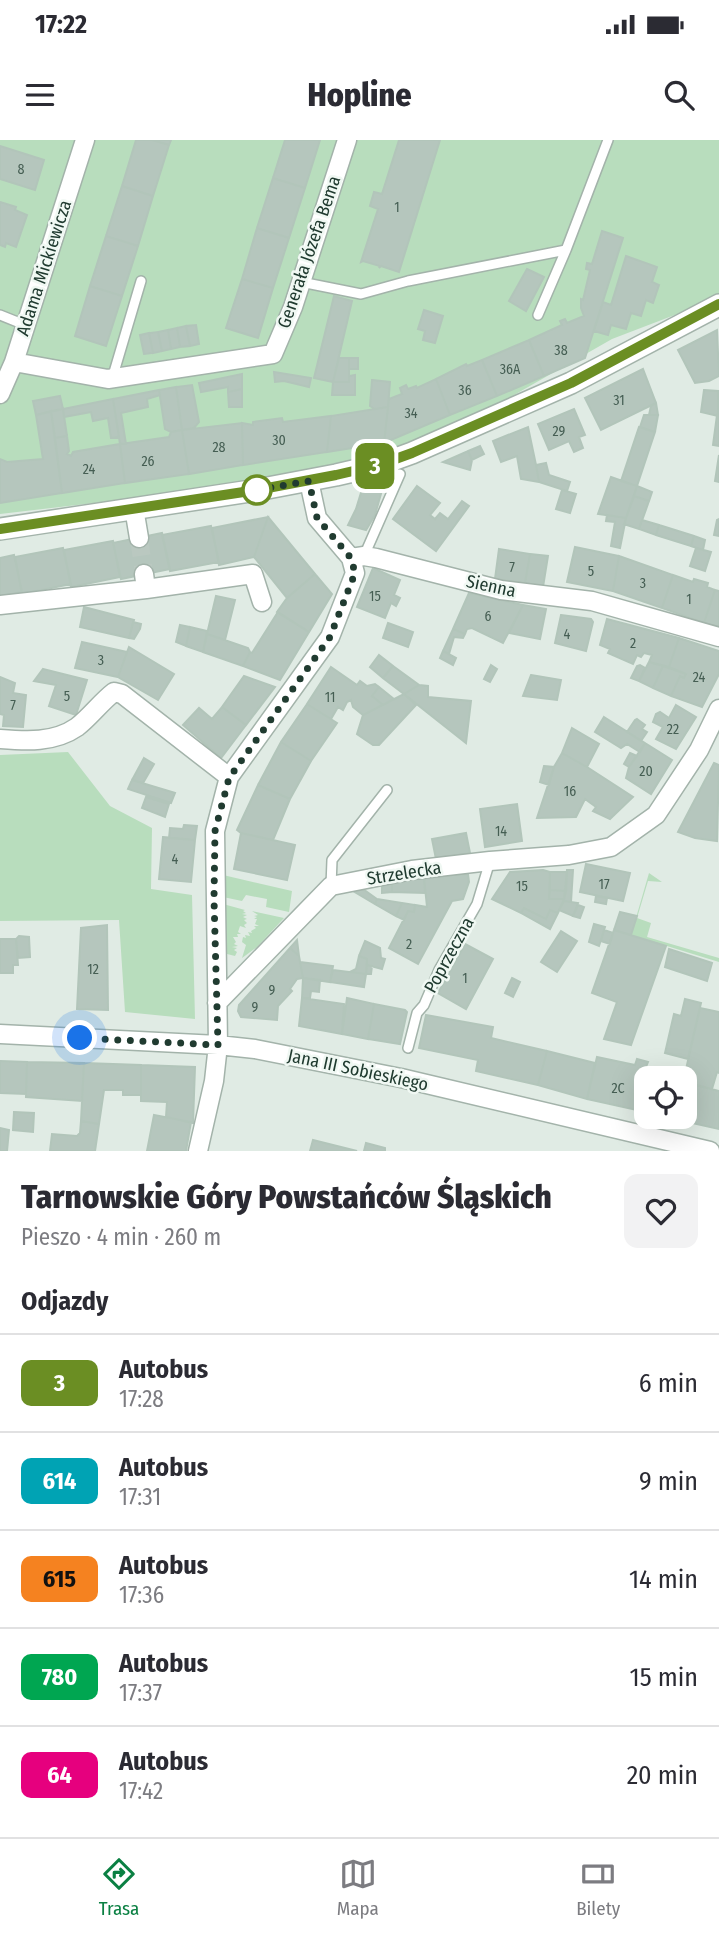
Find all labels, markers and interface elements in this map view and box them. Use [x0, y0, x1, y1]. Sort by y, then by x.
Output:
text: 17:22 [35, 9, 87, 40]
icon: menu [21, 76, 59, 114]
text: Hopline [308, 76, 411, 114]
icon: search [660, 76, 698, 114]
house number: 8 [18, 161, 25, 178]
street label: Generała Józefa Bema [273, 173, 345, 331]
street label: Adama Mickiewicza [12, 197, 76, 339]
house number: 1 [394, 199, 400, 216]
house number: 38 [554, 342, 568, 359]
house number: 36A [500, 361, 521, 378]
house number: 36 [458, 382, 472, 399]
house number: 31 [613, 392, 625, 409]
house number: 34 [404, 405, 418, 422]
house number: 29 [553, 423, 566, 440]
house number: 30 [272, 432, 286, 449]
house number: 28 [212, 439, 226, 456]
line badge: 3 [352, 443, 398, 489]
text: 3 [369, 452, 381, 480]
house number: 26 [141, 453, 155, 470]
house number: 24 [83, 461, 96, 478]
unlabelled marker [242, 475, 272, 505]
house number: 7 [509, 559, 515, 576]
house number: 5 [588, 563, 594, 580]
street label: Sienna [464, 570, 518, 602]
house number: 3 [640, 575, 646, 592]
house number: 15 [369, 588, 381, 605]
house number: 1 [686, 591, 692, 608]
house number: 6 [485, 608, 492, 625]
house number: 4 [564, 626, 571, 643]
house number: 2 [630, 635, 636, 652]
house number: 3 [98, 652, 104, 669]
house number: 24 [693, 669, 706, 686]
house number: 5 [64, 688, 70, 705]
house number: 11 [325, 689, 335, 706]
house number: 7 [10, 697, 16, 714]
house number: 22 [667, 721, 679, 738]
house number: 20 [639, 763, 653, 780]
house number: 16 [564, 783, 576, 800]
house number: 14 [495, 823, 507, 840]
house number: 4 [172, 851, 179, 868]
street label: Strzelecka [365, 856, 443, 890]
house number: 17 [598, 876, 610, 893]
house number: 15 [516, 878, 528, 895]
street label: Poprzeczna [419, 913, 479, 997]
house number: 2 [406, 936, 412, 953]
house number: 12 [87, 961, 99, 978]
house number: 1 [462, 970, 468, 987]
house number: 9 [269, 982, 276, 999]
house number: 9 [252, 999, 259, 1016]
your location [62, 1020, 97, 1055]
street label: Jana III Sobieskiego [286, 1044, 430, 1096]
map controls [634, 1066, 697, 1129]
button: locate [634, 1066, 697, 1129]
house number: 2C [611, 1080, 625, 1097]
button: heart [624, 1174, 698, 1248]
text: Tarnowskie Góry Powstańców Śląskich [21, 1177, 552, 1217]
text: Pieszo · 4 min · 260 m [21, 1223, 221, 1251]
text: Odjazdy [21, 1286, 108, 1317]
text: Autobus [119, 1354, 208, 1385]
text: 6 min [639, 1368, 698, 1399]
text: 3 [54, 1369, 65, 1397]
text: 17:28 [119, 1385, 164, 1413]
text: Autobus [119, 1452, 208, 1483]
text: 9 min [639, 1466, 698, 1497]
text: 614 [43, 1467, 76, 1495]
text: 17:31 [119, 1483, 161, 1511]
text: Autobus [119, 1550, 208, 1581]
text: 14 min [629, 1564, 698, 1595]
text: 615 [43, 1565, 76, 1593]
text: 17:36 [119, 1581, 164, 1609]
text: Autobus [119, 1648, 208, 1679]
text: 15 min [630, 1662, 698, 1693]
text: 780 [42, 1663, 77, 1691]
text: 17:37 [119, 1679, 162, 1707]
text: Autobus [119, 1746, 208, 1777]
text: 20 min [627, 1760, 698, 1791]
text: 64 [47, 1761, 72, 1789]
text: 17:42 [119, 1777, 163, 1805]
tab: Trasa [99, 1855, 139, 1920]
tab: Mapa [337, 1855, 379, 1920]
tab: Bilety [576, 1855, 620, 1920]

